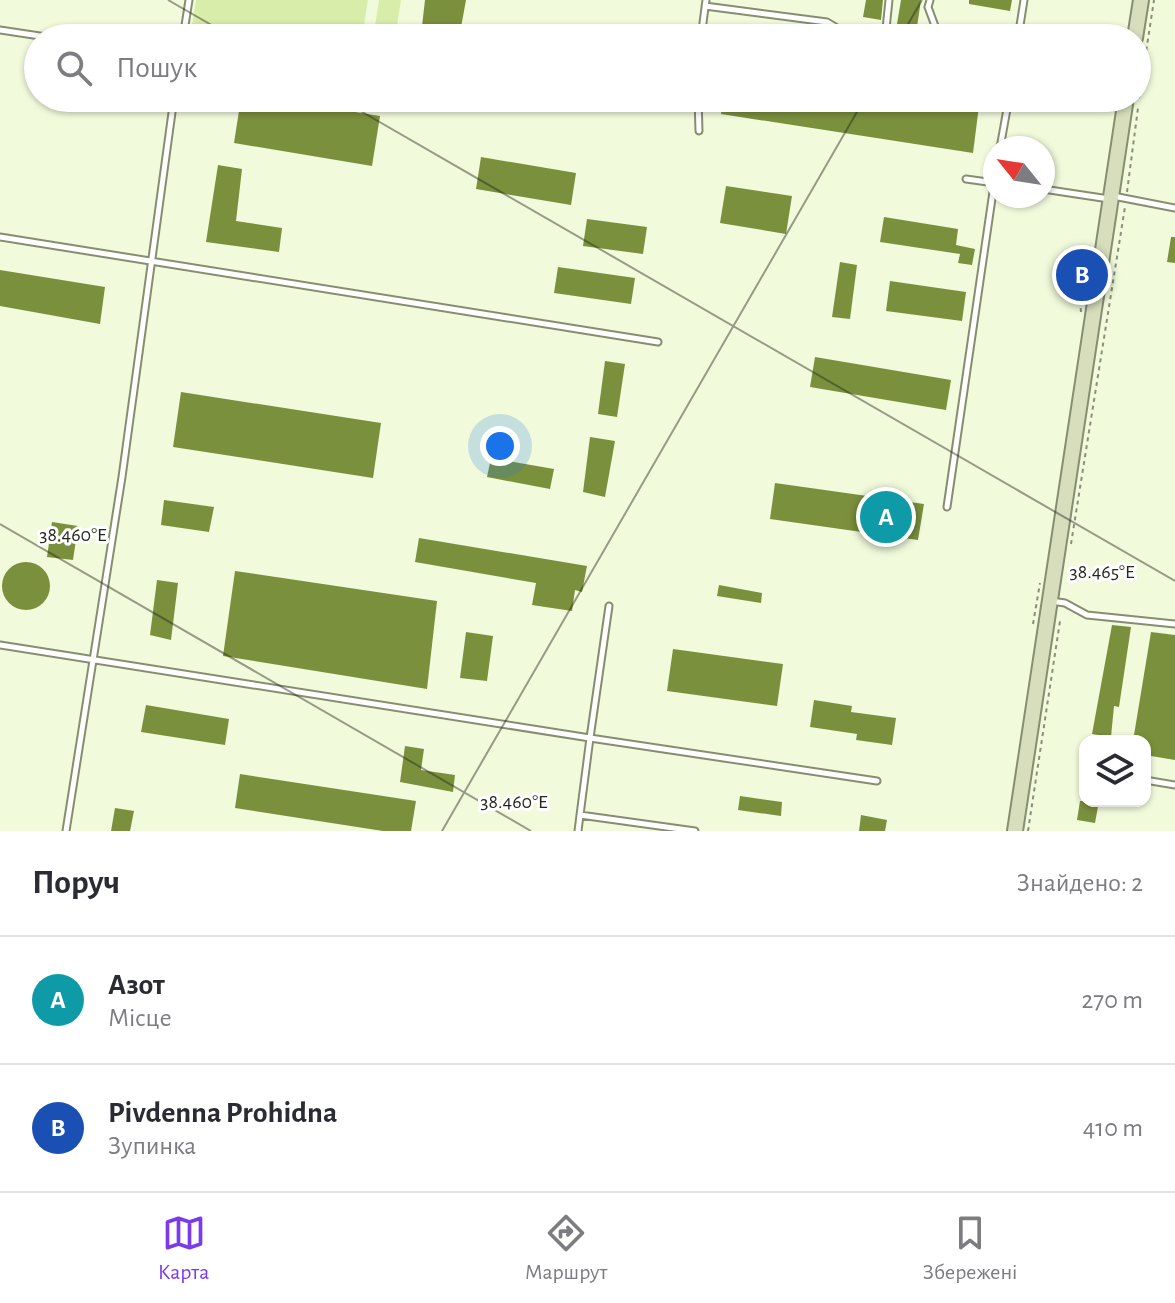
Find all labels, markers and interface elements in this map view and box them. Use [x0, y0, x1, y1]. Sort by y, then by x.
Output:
search box [24, 24, 1151, 112]
icon: search [52, 46, 96, 90]
text: Пошук [116, 53, 197, 83]
north arrow [983, 136, 1055, 208]
pin: B [1056, 245, 1108, 305]
your location [480, 426, 520, 466]
pin: A [860, 487, 912, 547]
text: 38.460°E [39, 525, 107, 545]
text: 38.465°E [1069, 562, 1135, 582]
map controls [1079, 735, 1151, 807]
button: layers [1079, 735, 1151, 807]
text: 38.460°E [480, 792, 548, 812]
text: Поруч [32, 866, 120, 900]
text: Знайдено: 2 [1017, 870, 1143, 896]
text: Азот [108, 970, 165, 1000]
text: A [50, 987, 66, 1013]
text: 270 m [1082, 987, 1143, 1013]
text: Місце [108, 1005, 172, 1031]
text: Pivdenna Prohidna [108, 1098, 337, 1128]
text: B [50, 1115, 66, 1141]
text: 410 m [1083, 1115, 1143, 1141]
text: Зупинка [108, 1133, 196, 1159]
tab: Карта [158, 1211, 209, 1285]
tab: Маршрут [525, 1211, 607, 1285]
tab: Збережені [923, 1211, 1017, 1285]

